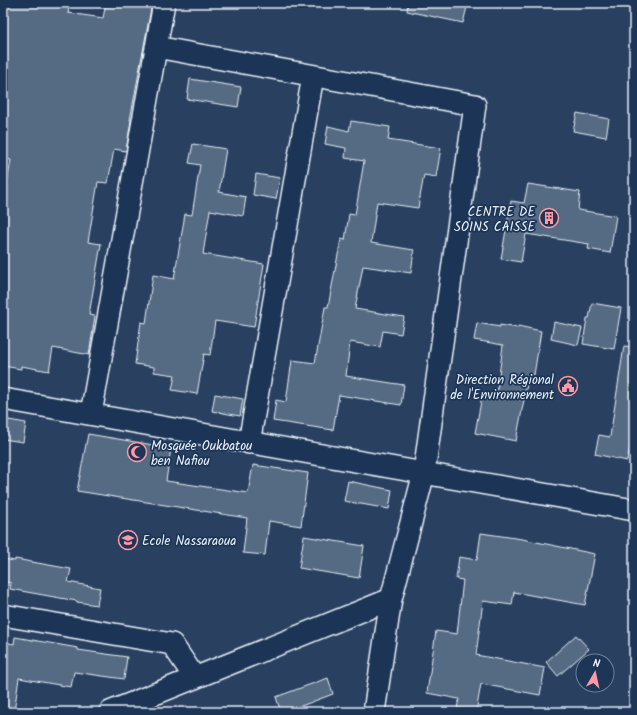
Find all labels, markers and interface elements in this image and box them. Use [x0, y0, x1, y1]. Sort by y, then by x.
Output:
place label: CENTRE DE SOINS CAISSE [454, 202, 535, 238]
building icon: CENTRE DE SOINS CAISSE [538, 207, 560, 229]
place label: Direction Régional de l'Environnement [450, 370, 555, 406]
public building icon: Direction Régional de l'Environnement [557, 375, 579, 397]
place label: Mosquée Oukbatou ben Nafiou [151, 436, 253, 472]
mosque icon: Mosquée Oukbatou ben Nafiou [126, 441, 148, 463]
school or university icon: Ecole Nassaraoua [117, 529, 139, 551]
place label: Ecole Nassaraoua [142, 531, 236, 552]
north arrow [575, 653, 615, 693]
text: N [592, 655, 601, 674]

